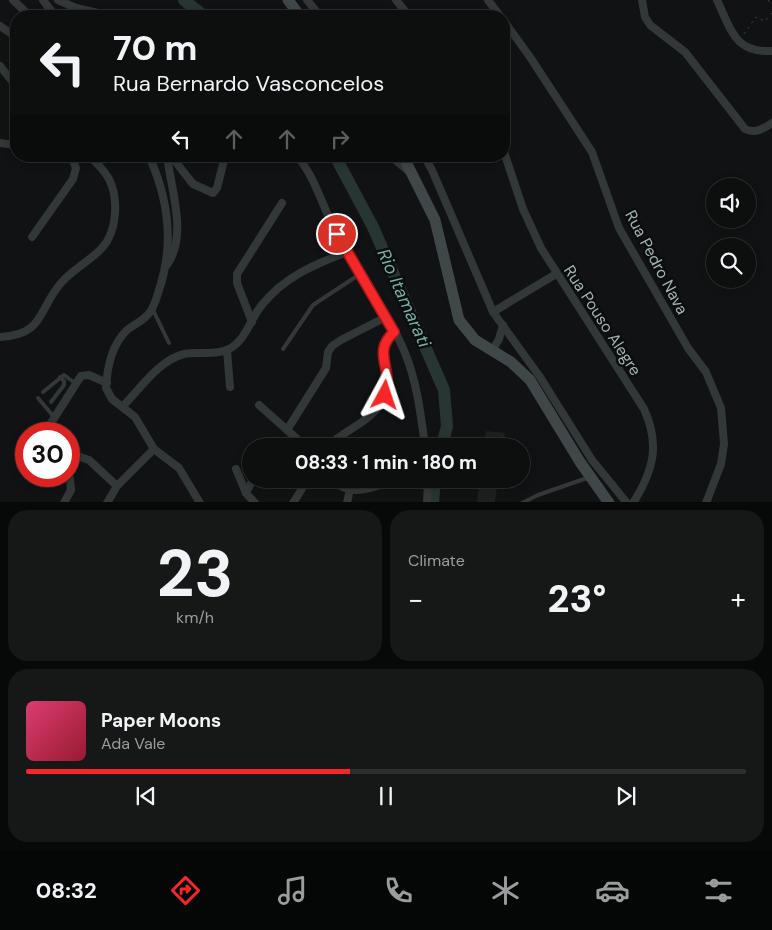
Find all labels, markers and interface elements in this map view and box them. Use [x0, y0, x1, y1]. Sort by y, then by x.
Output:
text: 70 m [113, 25, 197, 71]
icon: left [30, 30, 95, 95]
text: Rua Bernardo Vasconcelos [113, 69, 384, 98]
icon: left [167, 125, 195, 153]
icon: ahead [220, 125, 248, 153]
icon: ahead [273, 125, 301, 153]
icon: right [326, 125, 354, 153]
map controls [706, 178, 756, 288]
button: sound [706, 178, 756, 228]
street label: Rua Pedro Nava [620, 206, 693, 318]
pin [316, 213, 358, 255]
icon: arrive [323, 220, 351, 248]
button: search [706, 238, 756, 288]
water label: Rio Itamarati [372, 245, 437, 352]
street label: Rua Pouso Alegre [559, 261, 646, 380]
position arrow [358, 368, 410, 420]
speed limit sign: 30 [15, 422, 80, 487]
text: 08:33 · 1 min · 180 m [295, 450, 477, 475]
text: 23 [157, 532, 233, 616]
text: Climate [408, 550, 465, 571]
text: 23° [548, 574, 606, 624]
text: − [408, 581, 423, 618]
text: + [731, 581, 746, 618]
text: km/h [176, 607, 214, 628]
text: Paper Moons [101, 708, 221, 733]
text: Ada Vale [101, 733, 165, 754]
icon: previous [132, 782, 160, 810]
icon: pause [372, 782, 400, 810]
icon: next [612, 782, 640, 810]
icon: directions [168, 873, 203, 908]
icon: music [275, 873, 310, 908]
icon: phone [381, 873, 416, 908]
icon: climate [488, 873, 523, 908]
icon: car [595, 873, 630, 908]
icon: filters [701, 873, 736, 908]
text: 08:32 [36, 876, 97, 905]

